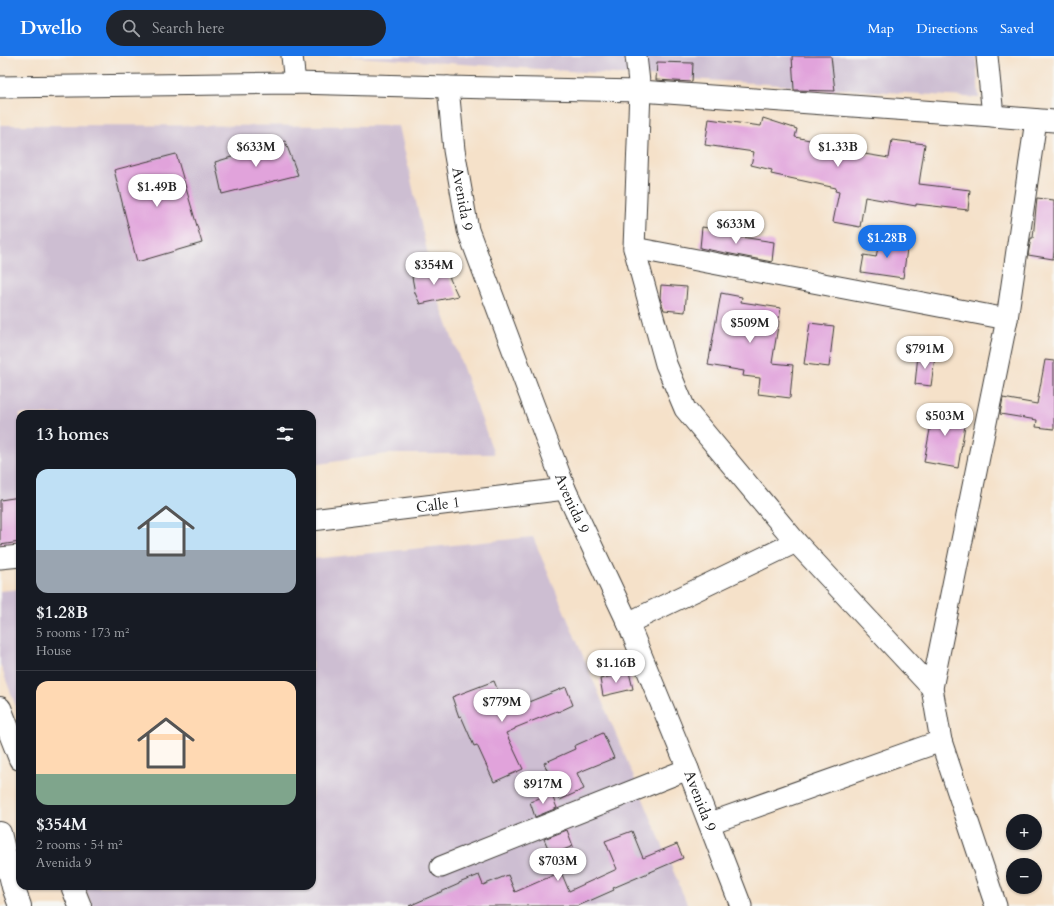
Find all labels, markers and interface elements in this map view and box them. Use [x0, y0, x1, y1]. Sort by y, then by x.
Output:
search box [106, 10, 386, 46]
text: Dwello [20, 15, 82, 41]
icon: search [120, 17, 142, 39]
text: Search here [152, 18, 225, 38]
text: Map [868, 19, 894, 38]
text: Directions [916, 19, 978, 38]
text: Saved [1000, 19, 1034, 38]
pin: $633M [228, 134, 284, 168]
pin: $1.33B [805, 134, 871, 168]
text: $633M [236, 138, 276, 156]
text: $1.33B [818, 138, 858, 156]
street label: Avenida 9 [447, 166, 478, 233]
pin: $1.49B [124, 174, 190, 208]
text: $1.49B [137, 178, 177, 196]
pin: $633M [708, 211, 764, 245]
text: $633M [716, 215, 756, 233]
pin: $1.28B [854, 225, 920, 259]
text: $1.28B [867, 229, 907, 247]
pin: $354M [406, 252, 462, 286]
text: $354M [414, 256, 454, 274]
pin: $509M [722, 310, 778, 344]
text: $509M [730, 314, 770, 332]
pin: $791M [897, 336, 953, 370]
text: $791M [905, 340, 945, 358]
pin: $503M [917, 403, 973, 437]
text: $503M [925, 407, 965, 425]
text: 13 homes [36, 423, 109, 446]
icon: filters [274, 423, 296, 445]
street label: Avenida 9 [550, 470, 595, 537]
street label: Calle 1 [415, 492, 461, 517]
icon: home [130, 495, 202, 567]
text: $1.28B [36, 601, 88, 624]
text: 5 rooms · 173 m² [36, 624, 129, 642]
text: House [36, 642, 71, 660]
pin: $1.16B [583, 650, 649, 684]
text: $1.16B [596, 654, 636, 672]
pin: $779M [474, 689, 530, 723]
text: $779M [482, 693, 522, 711]
icon: home [130, 707, 202, 779]
street label: Avenida 9 [679, 767, 721, 834]
pin: $917M [515, 771, 571, 805]
text: $917M [523, 775, 563, 793]
text: $354M [36, 813, 87, 836]
map controls [1006, 814, 1042, 894]
button: + [1006, 814, 1042, 850]
text: 2 rooms · 54 m² [36, 836, 123, 854]
pin: $703M [530, 848, 586, 882]
text: $703M [538, 852, 578, 870]
text: Avenida 9 [36, 854, 91, 872]
button: − [1006, 858, 1042, 894]

